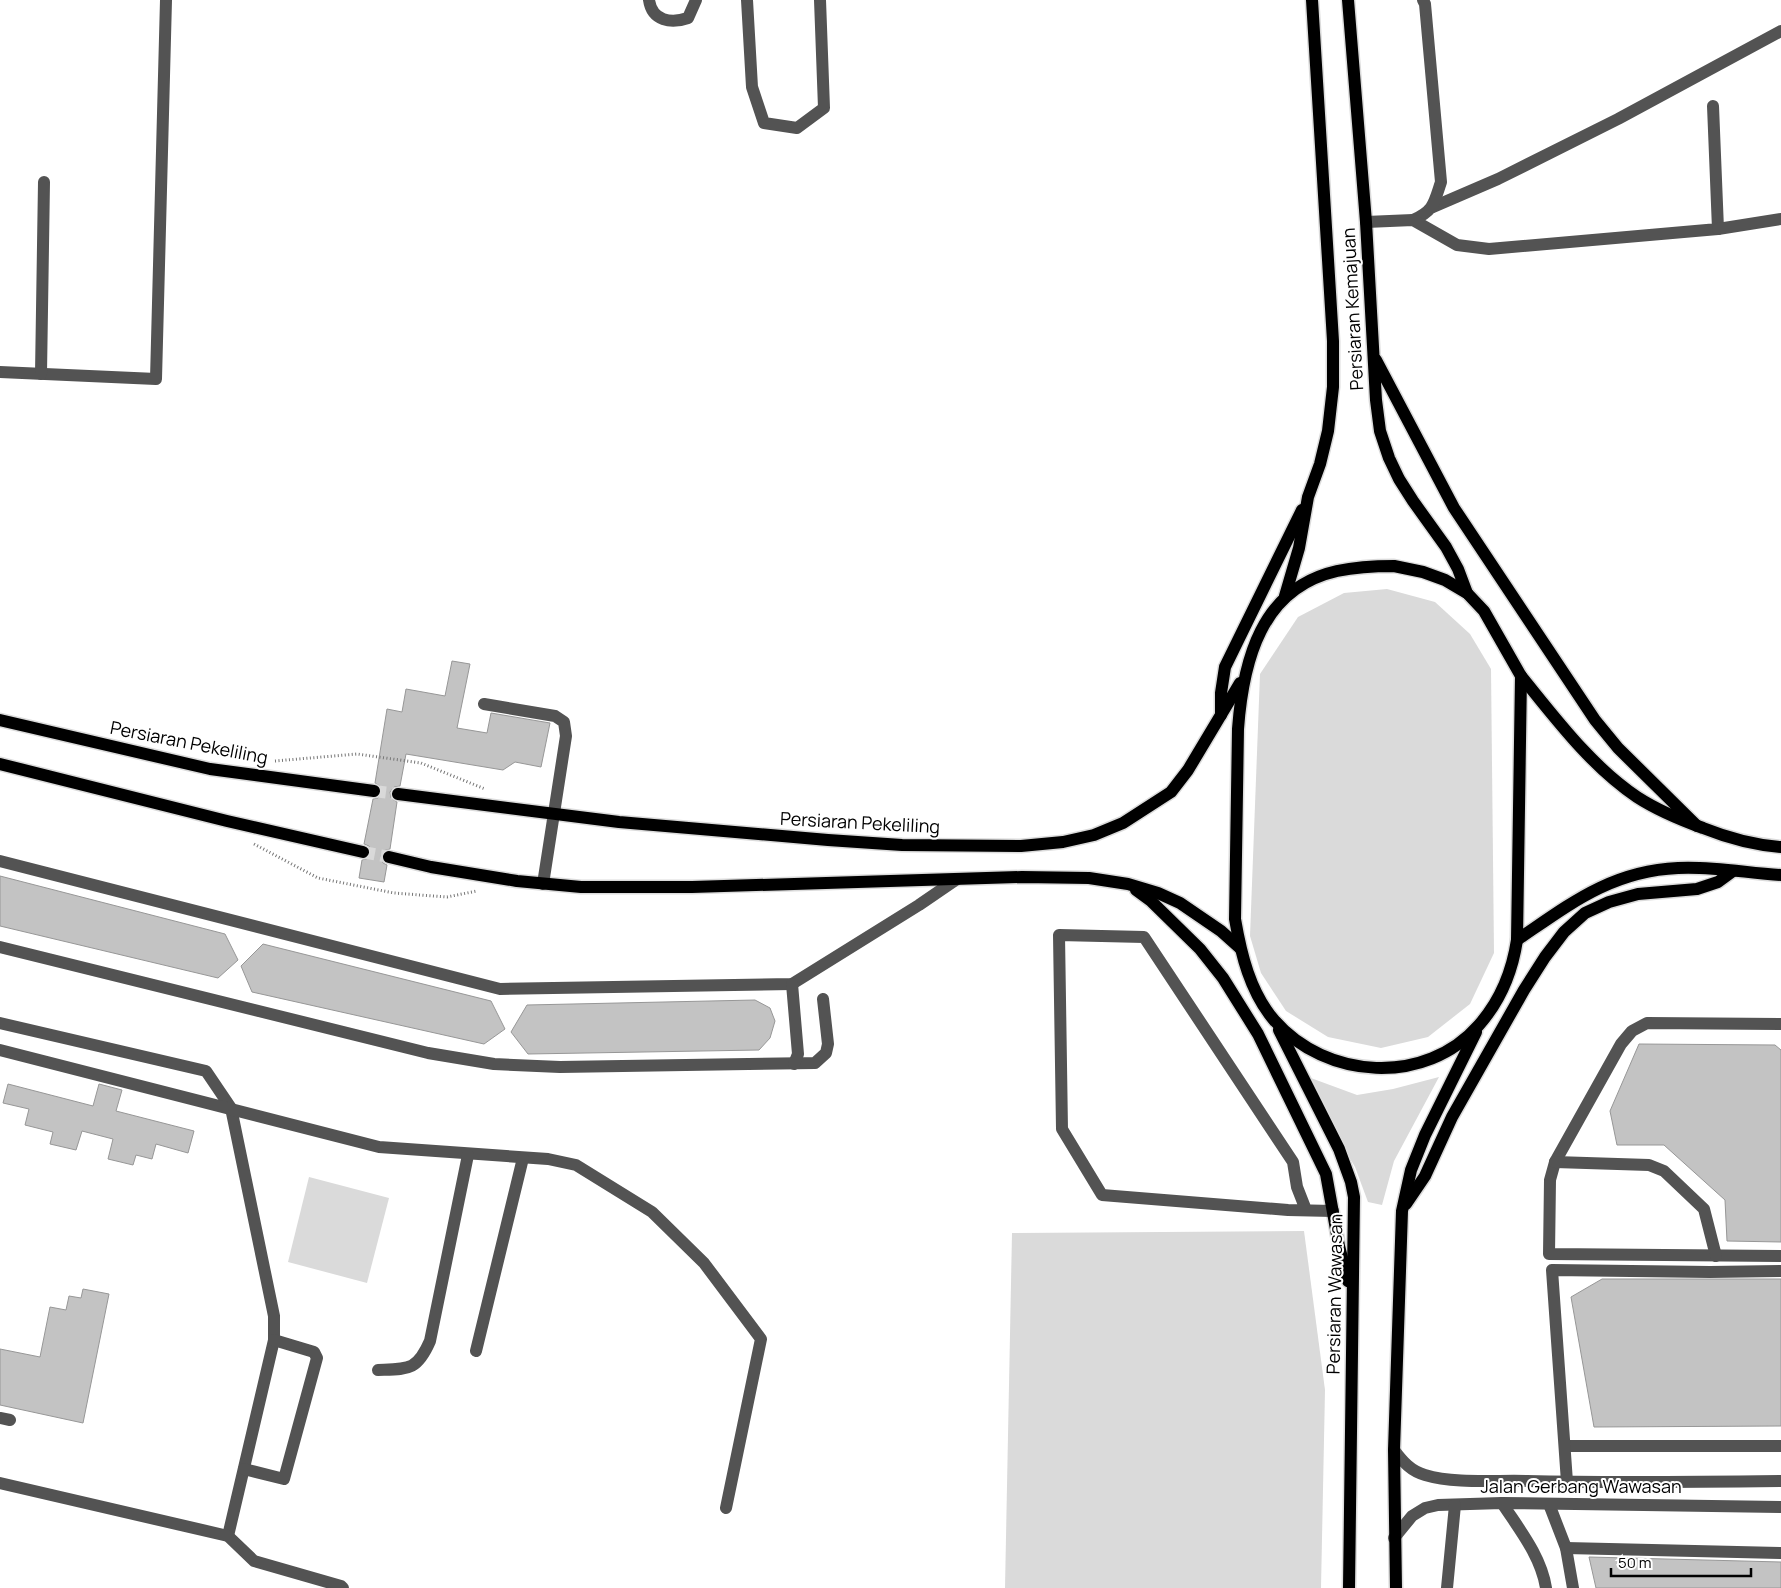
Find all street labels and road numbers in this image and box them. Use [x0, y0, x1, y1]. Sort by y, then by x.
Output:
street label: Persiaran Kemajuan [1336, 227, 1368, 391]
street label: Persiaran Pekeliling [108, 715, 270, 769]
street label: Persiaran Pekeliling [779, 806, 941, 838]
street label: Persiaran Wawasan [1321, 1213, 1347, 1374]
street label: Jalan Gerbang Wawasan [1480, 1474, 1682, 1498]

